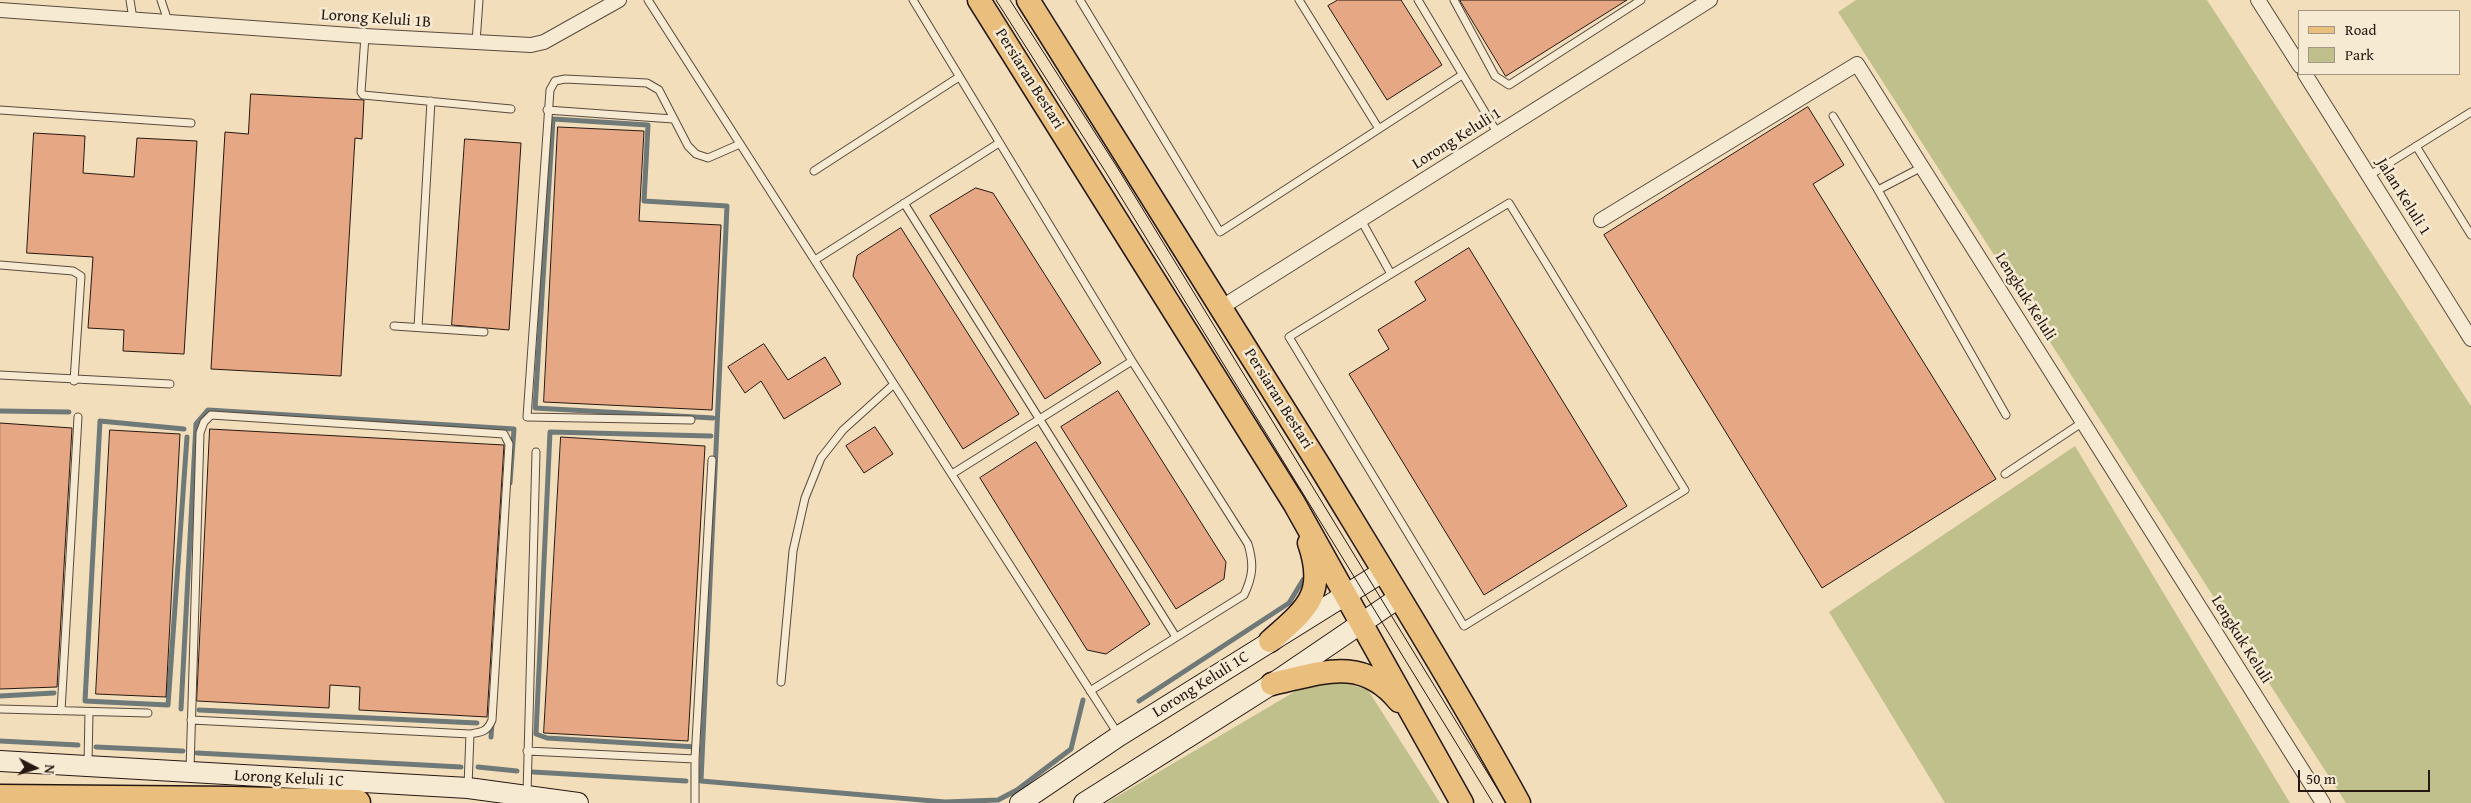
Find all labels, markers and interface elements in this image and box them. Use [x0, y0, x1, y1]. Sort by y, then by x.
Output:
street label: Lorong Keluli 1B [320, 6, 432, 32]
legend [2298, 10, 2461, 75]
text: Road [2345, 19, 2376, 40]
street label: Persiaran Bestari [990, 25, 1068, 133]
text: Park [2345, 44, 2374, 65]
street label: Lorong Keluli 1 [1409, 104, 1505, 174]
street label: Jalan Keluli 1 [2372, 155, 2434, 239]
street label: Lengkuk Keluli [1990, 250, 2060, 344]
street label: Persiaran Bestari [1239, 345, 1317, 453]
street label: Lengkuk Keluli [2206, 593, 2276, 687]
street label: Lorong Keluli 1C [1149, 648, 1253, 722]
north arrow [10, 743, 60, 793]
scale bar [2301, 760, 2434, 792]
text: N [40, 764, 60, 775]
street label: Lorong Keluli 1C [234, 767, 344, 791]
text: 50 m [2306, 768, 2336, 789]

